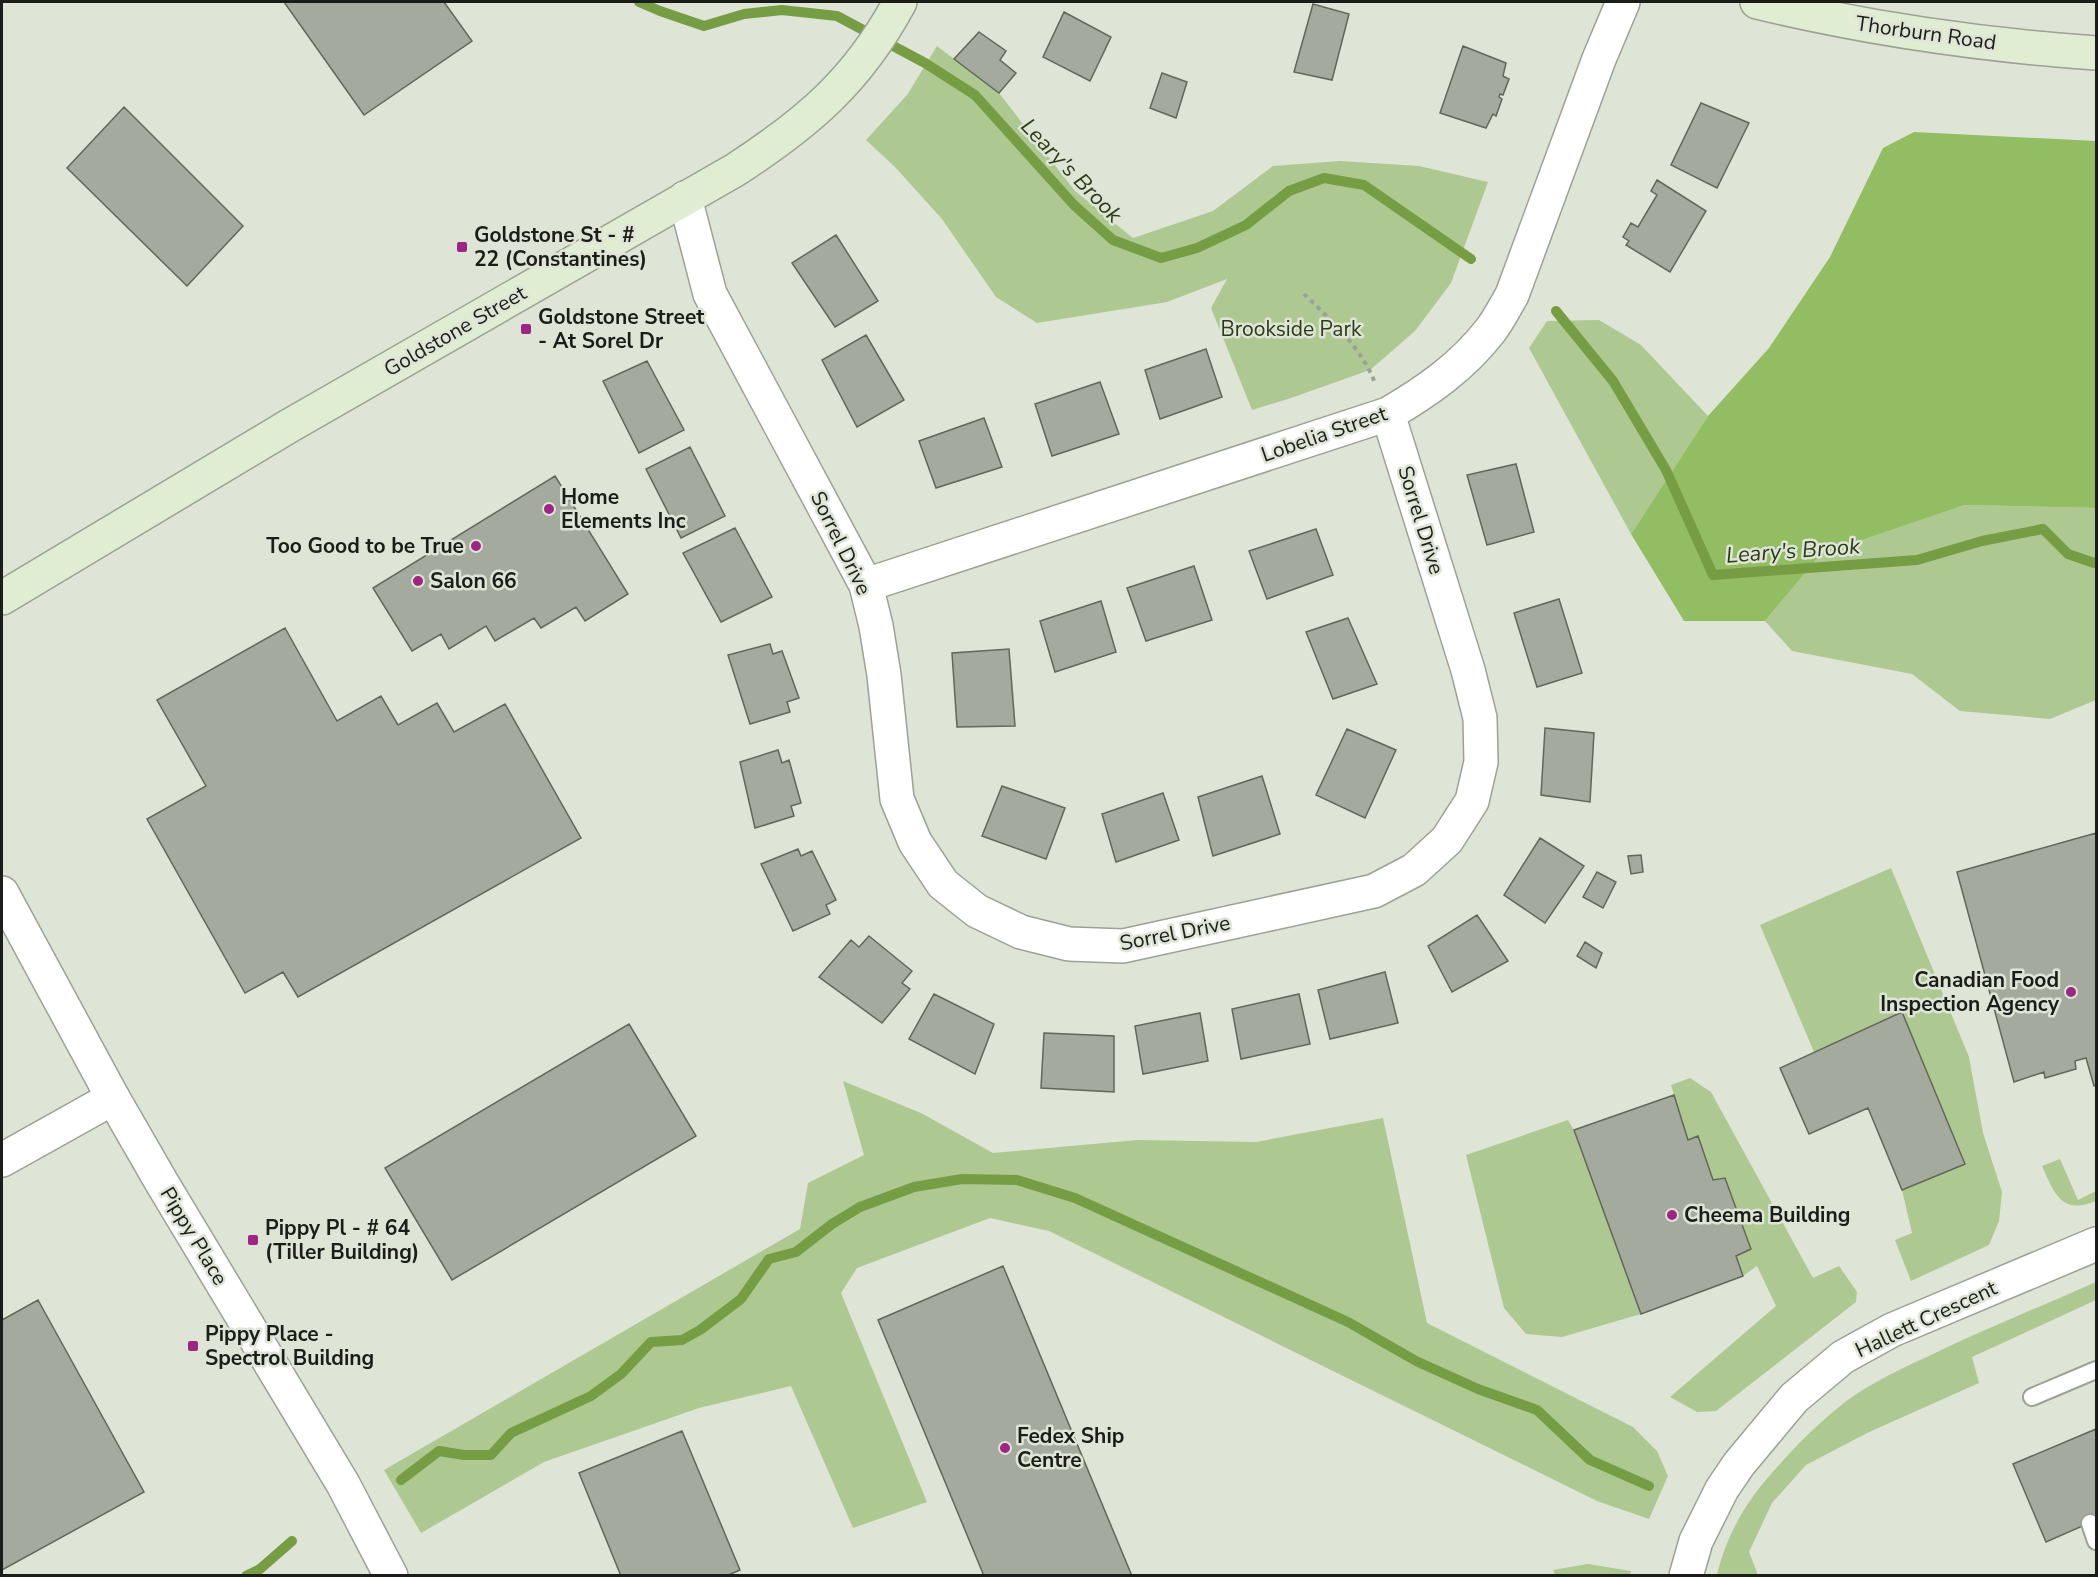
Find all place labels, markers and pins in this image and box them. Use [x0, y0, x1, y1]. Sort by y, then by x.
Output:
place label: Goldstone St - # 22 (Constantines) [474, 221, 647, 273]
marker: Goldstone St - # 22 (Constantines) [455, 240, 469, 254]
place label: Goldstone Street - At Sorel Dr [538, 303, 705, 355]
marker: Goldstone Street - At Sorel Dr [519, 322, 533, 336]
place label: Home Elements Inc [561, 483, 686, 535]
marker: Home Elements Inc [542, 502, 556, 516]
place label: Too Good to be True [266, 532, 464, 560]
marker: Too Good to be True [469, 539, 483, 553]
place label: Salon 66 [430, 567, 517, 595]
marker: Salon 66 [411, 574, 425, 588]
place label: Canadian Food Inspection Agency [1880, 966, 2060, 1018]
marker: Canadian Food Inspection Agency [2064, 985, 2078, 999]
place label: Cheema Building [1684, 1201, 1850, 1229]
marker: Cheema Building [1665, 1208, 1679, 1222]
place label: Pippy Pl - # 64 (Tiller Building) [265, 1214, 419, 1266]
marker: Pippy Pl - # 64 (Tiller Building) [246, 1233, 260, 1247]
place label: Pippy Place - Spectrol Building [205, 1320, 374, 1372]
marker: Pippy Place - Spectrol Building [186, 1339, 200, 1353]
place label: Fedex Ship Centre [1017, 1422, 1124, 1474]
marker: Fedex Ship Centre [998, 1441, 1012, 1455]

